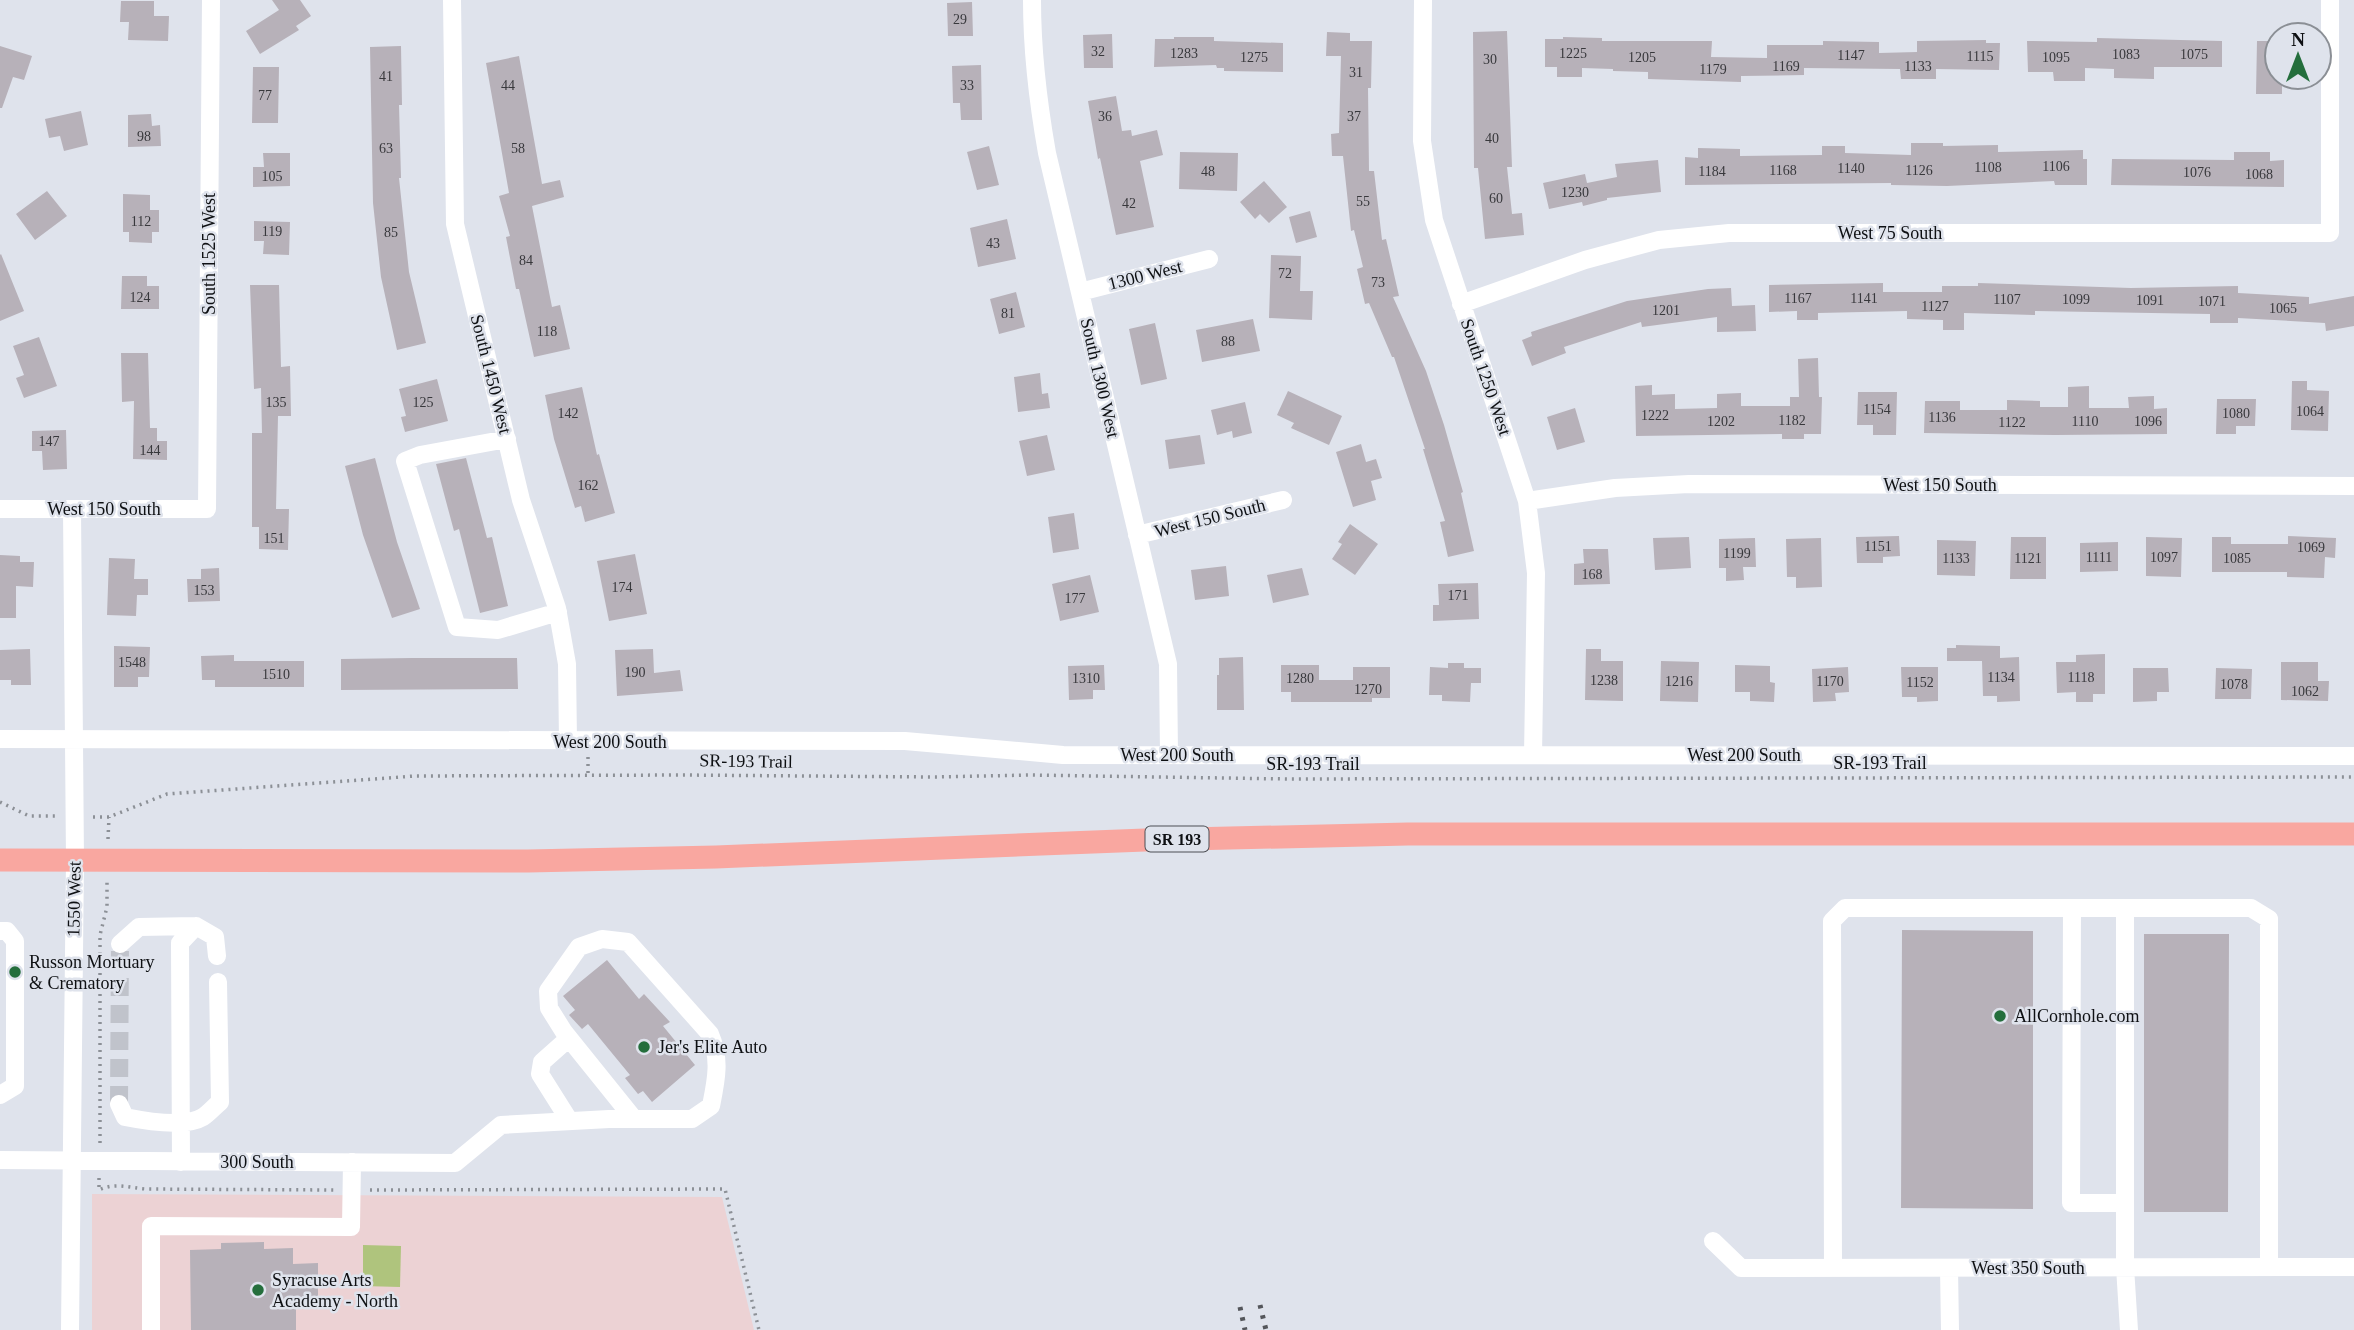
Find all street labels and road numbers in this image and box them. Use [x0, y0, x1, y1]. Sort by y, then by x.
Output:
street label: South 1525 West [199, 193, 219, 315]
street label: West 75 South [1838, 223, 1942, 243]
street label: 1300 West [1106, 256, 1184, 294]
street label: South 1450 West [467, 312, 515, 436]
street label: South 1300 West [1077, 316, 1123, 440]
street label: South 1250 West [1457, 316, 1515, 438]
street label: West 150 South [1883, 475, 1997, 495]
street label: West 150 South [1152, 495, 1268, 541]
street label: West 150 South [47, 499, 161, 519]
street label: West 200 South [553, 732, 667, 752]
street label: West 200 South [1120, 745, 1234, 765]
street label: West 200 South [1687, 745, 1801, 765]
street label: SR-193 Trail [699, 750, 793, 772]
street label: SR-193 Trail [1833, 753, 1927, 773]
street label: SR-193 Trail [1266, 754, 1360, 774]
road number: SR 193 [1146, 826, 1208, 852]
street label: 1550 West [63, 861, 85, 937]
street label: 300 South [220, 1152, 294, 1172]
street label: West 350 South [1971, 1258, 2085, 1278]

